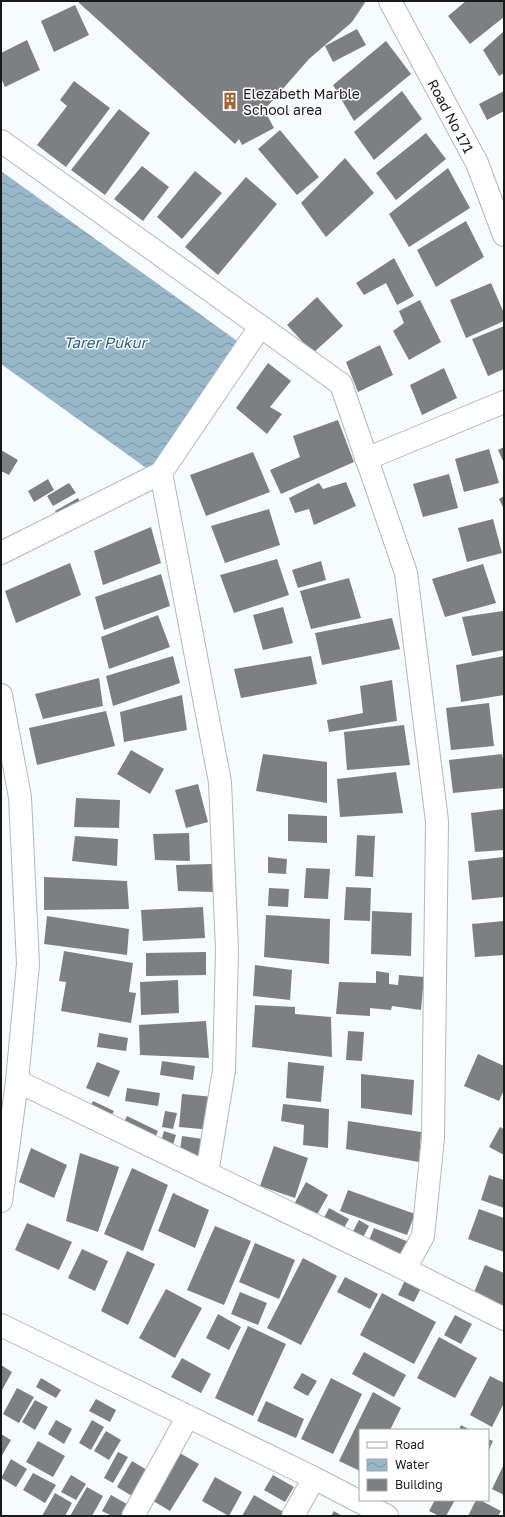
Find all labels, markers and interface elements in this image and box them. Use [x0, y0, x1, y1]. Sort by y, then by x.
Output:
street label: Road No 171 [424, 76, 478, 156]
place label: Elezabeth Marble School area [243, 85, 360, 118]
building icon: Elezabeth Marble School area [220, 91, 240, 111]
water label: Tarer Pukur [64, 333, 149, 351]
legend [359, 1429, 489, 1501]
text: Road [395, 1437, 424, 1452]
text: Water [395, 1457, 429, 1472]
text: Building [395, 1477, 443, 1492]

